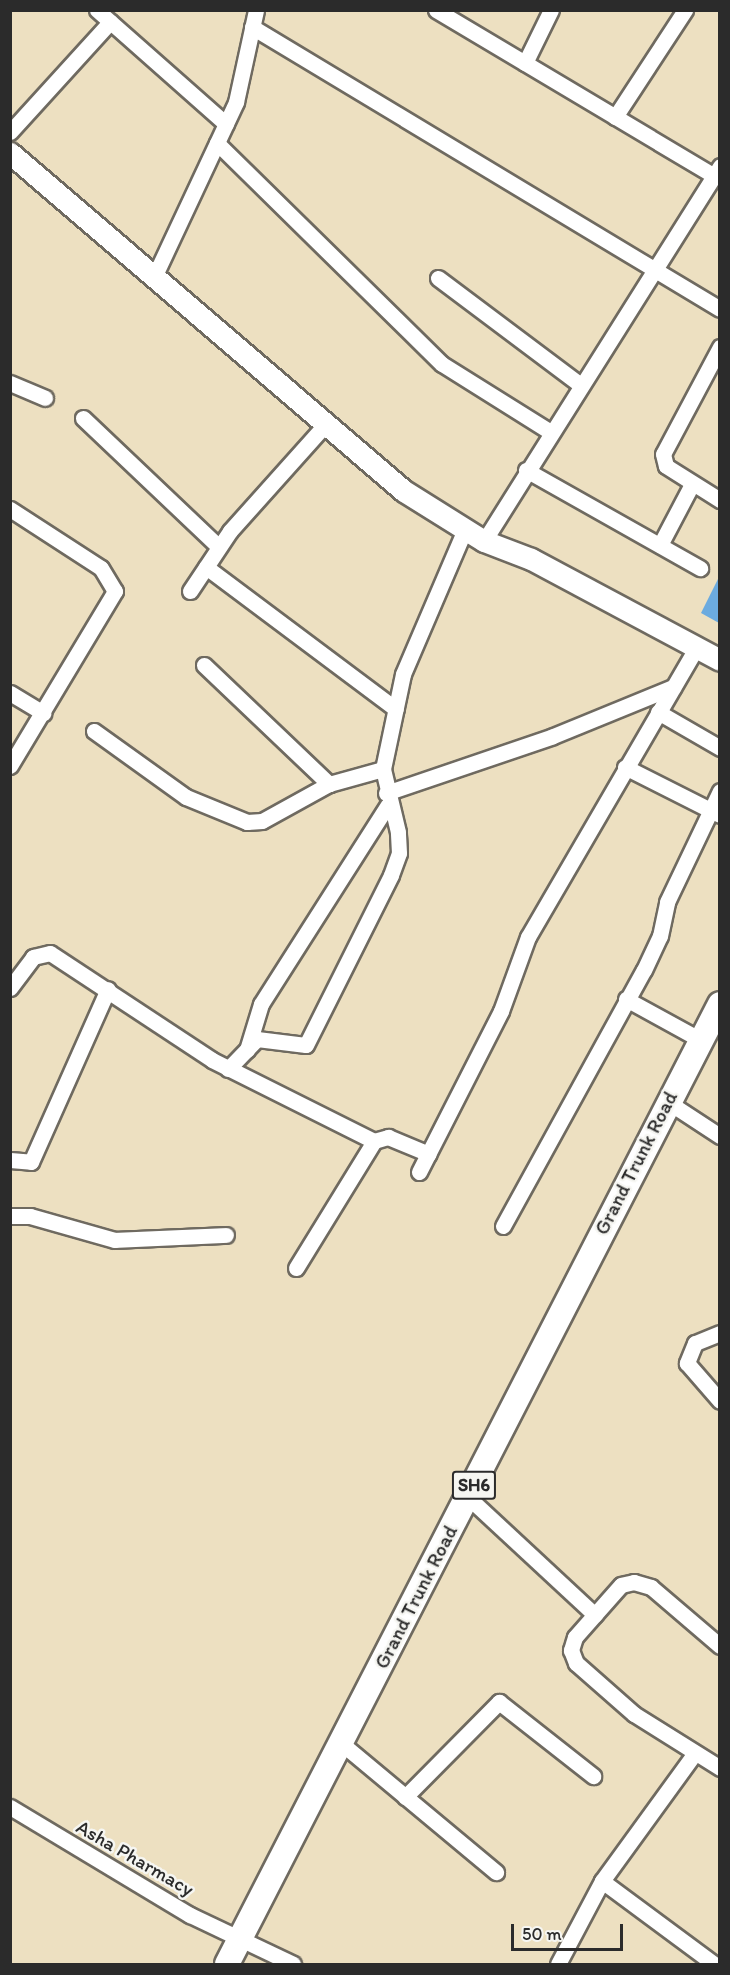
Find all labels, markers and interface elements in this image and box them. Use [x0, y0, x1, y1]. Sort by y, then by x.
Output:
street label: Grand Trunk Road [590, 1088, 682, 1238]
road number: SH6 [452, 1470, 496, 1500]
street label: Grand Trunk Road [370, 1522, 462, 1672]
street label: Asha Pharmacy [72, 1815, 198, 1901]
scale bar [514, 1912, 626, 1950]
text: 50 m [522, 1923, 562, 1945]

